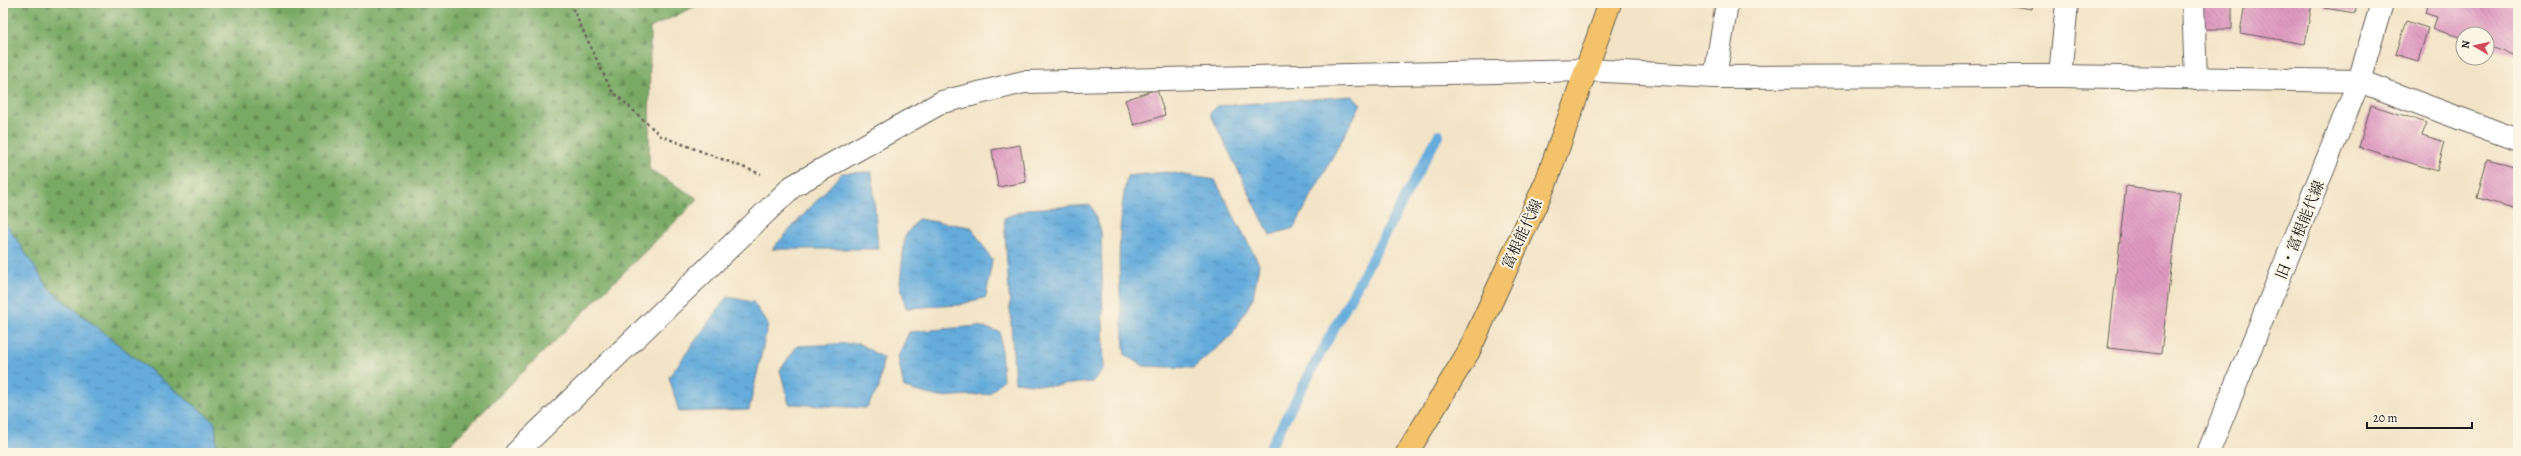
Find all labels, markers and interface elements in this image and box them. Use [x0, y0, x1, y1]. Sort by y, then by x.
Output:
north arrow [2455, 26, 2495, 66]
text: N [2458, 39, 2474, 50]
street label: 旧・富根能代線 [2271, 178, 2329, 282]
street label: 富根能代線 [1497, 196, 1547, 272]
scale bar [2367, 404, 2472, 430]
text: 20 m [2373, 410, 2397, 426]

